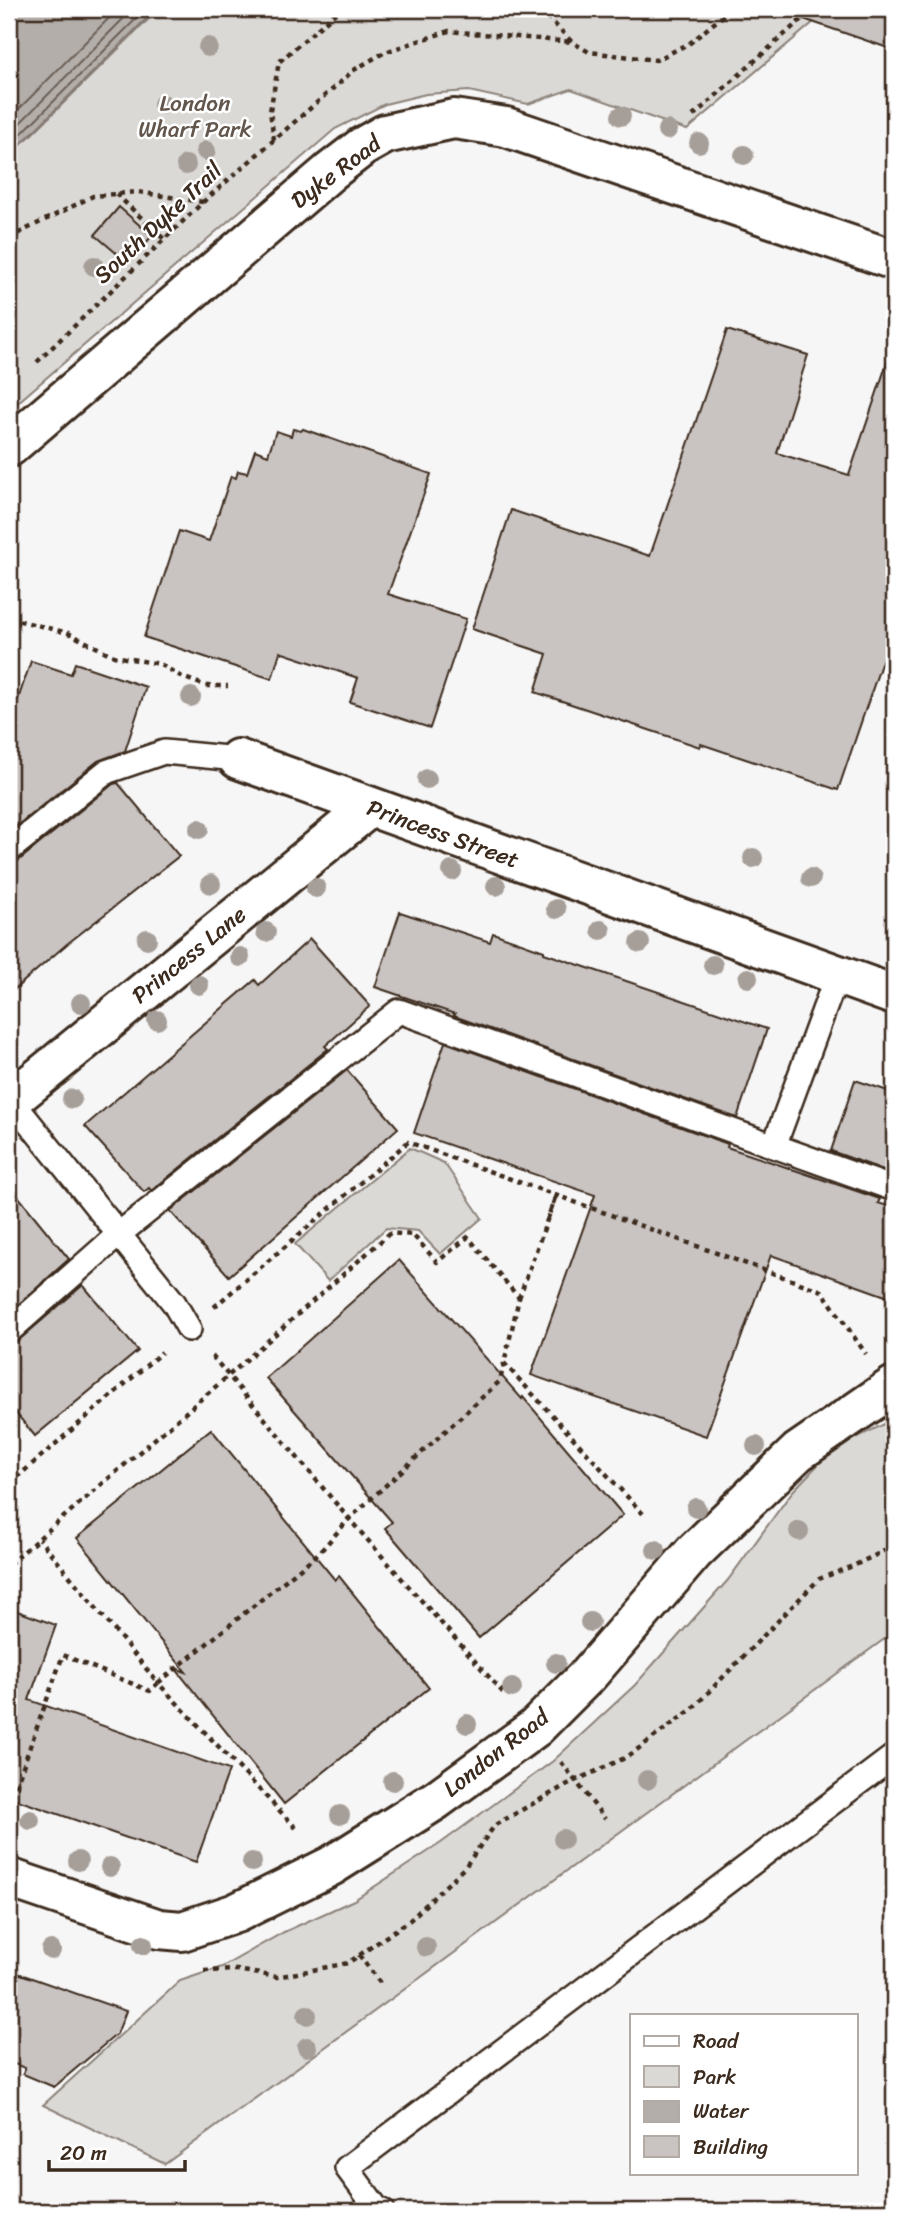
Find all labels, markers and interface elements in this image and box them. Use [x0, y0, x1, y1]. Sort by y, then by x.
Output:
park label: London Wharf Park [138, 83, 252, 150]
street label: Dyke Road [282, 123, 392, 220]
street label: South Dyke Trail [84, 151, 233, 294]
street label: Princess Street [361, 787, 525, 881]
street label: Princess Lane [122, 895, 256, 1015]
street label: London Road [434, 1697, 560, 1808]
legend [630, 2014, 858, 2174]
text: Road [693, 2022, 740, 2060]
text: Park [693, 2058, 736, 2096]
text: Water [693, 2092, 750, 2130]
text: Building [693, 2128, 769, 2166]
scale bar [49, 2129, 186, 2173]
text: 20 m [60, 2134, 107, 2172]

